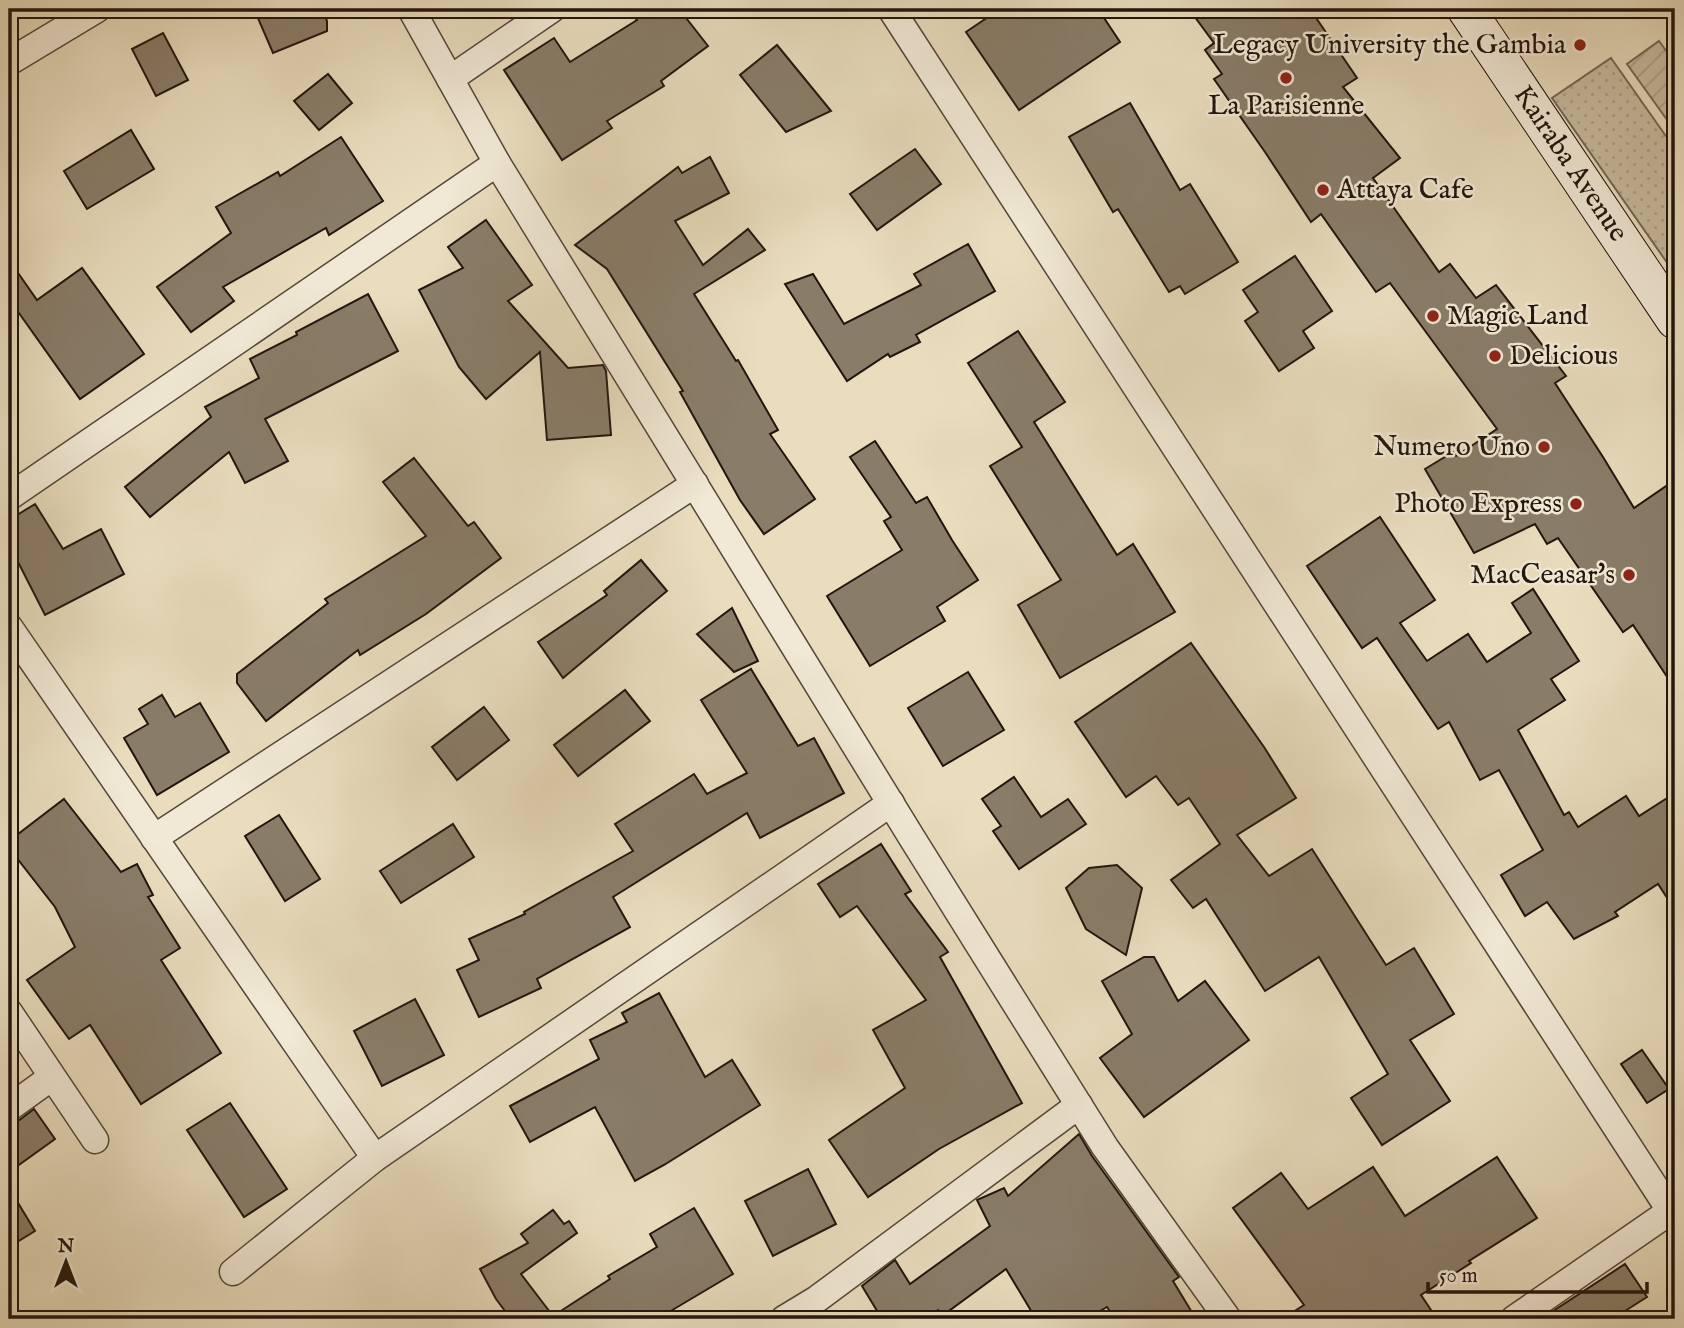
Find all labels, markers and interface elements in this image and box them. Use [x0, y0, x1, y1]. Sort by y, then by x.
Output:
place label: Legacy University the Gambia [1213, 28, 1567, 63]
marker: Legacy University the Gambia [1572, 37, 1588, 53]
marker: La Parisienne [1278, 70, 1294, 86]
street label: Kairaba Avenue [1505, 79, 1635, 249]
place label: La Parisienne [1208, 89, 1365, 124]
place label: Attaya Cafe [1336, 173, 1474, 208]
marker: Attaya Cafe [1315, 182, 1331, 198]
place label: Magic Land [1447, 299, 1588, 334]
marker: Magic Land [1425, 308, 1441, 324]
place label: Delicious [1509, 339, 1618, 374]
marker: Delicious [1487, 348, 1503, 364]
place label: Numero Uno [1373, 430, 1530, 465]
marker: Numero Uno [1536, 439, 1552, 455]
place label: Photo Express [1394, 487, 1562, 522]
marker: Photo Express [1568, 496, 1584, 512]
place label: MacCeasar's [1470, 558, 1615, 593]
marker: MacCeasar's [1621, 567, 1637, 583]
north arrow [32, 1226, 102, 1296]
text: N [57, 1235, 75, 1259]
scale bar [1428, 1251, 1647, 1295]
text: 50 m [1439, 1263, 1478, 1290]

